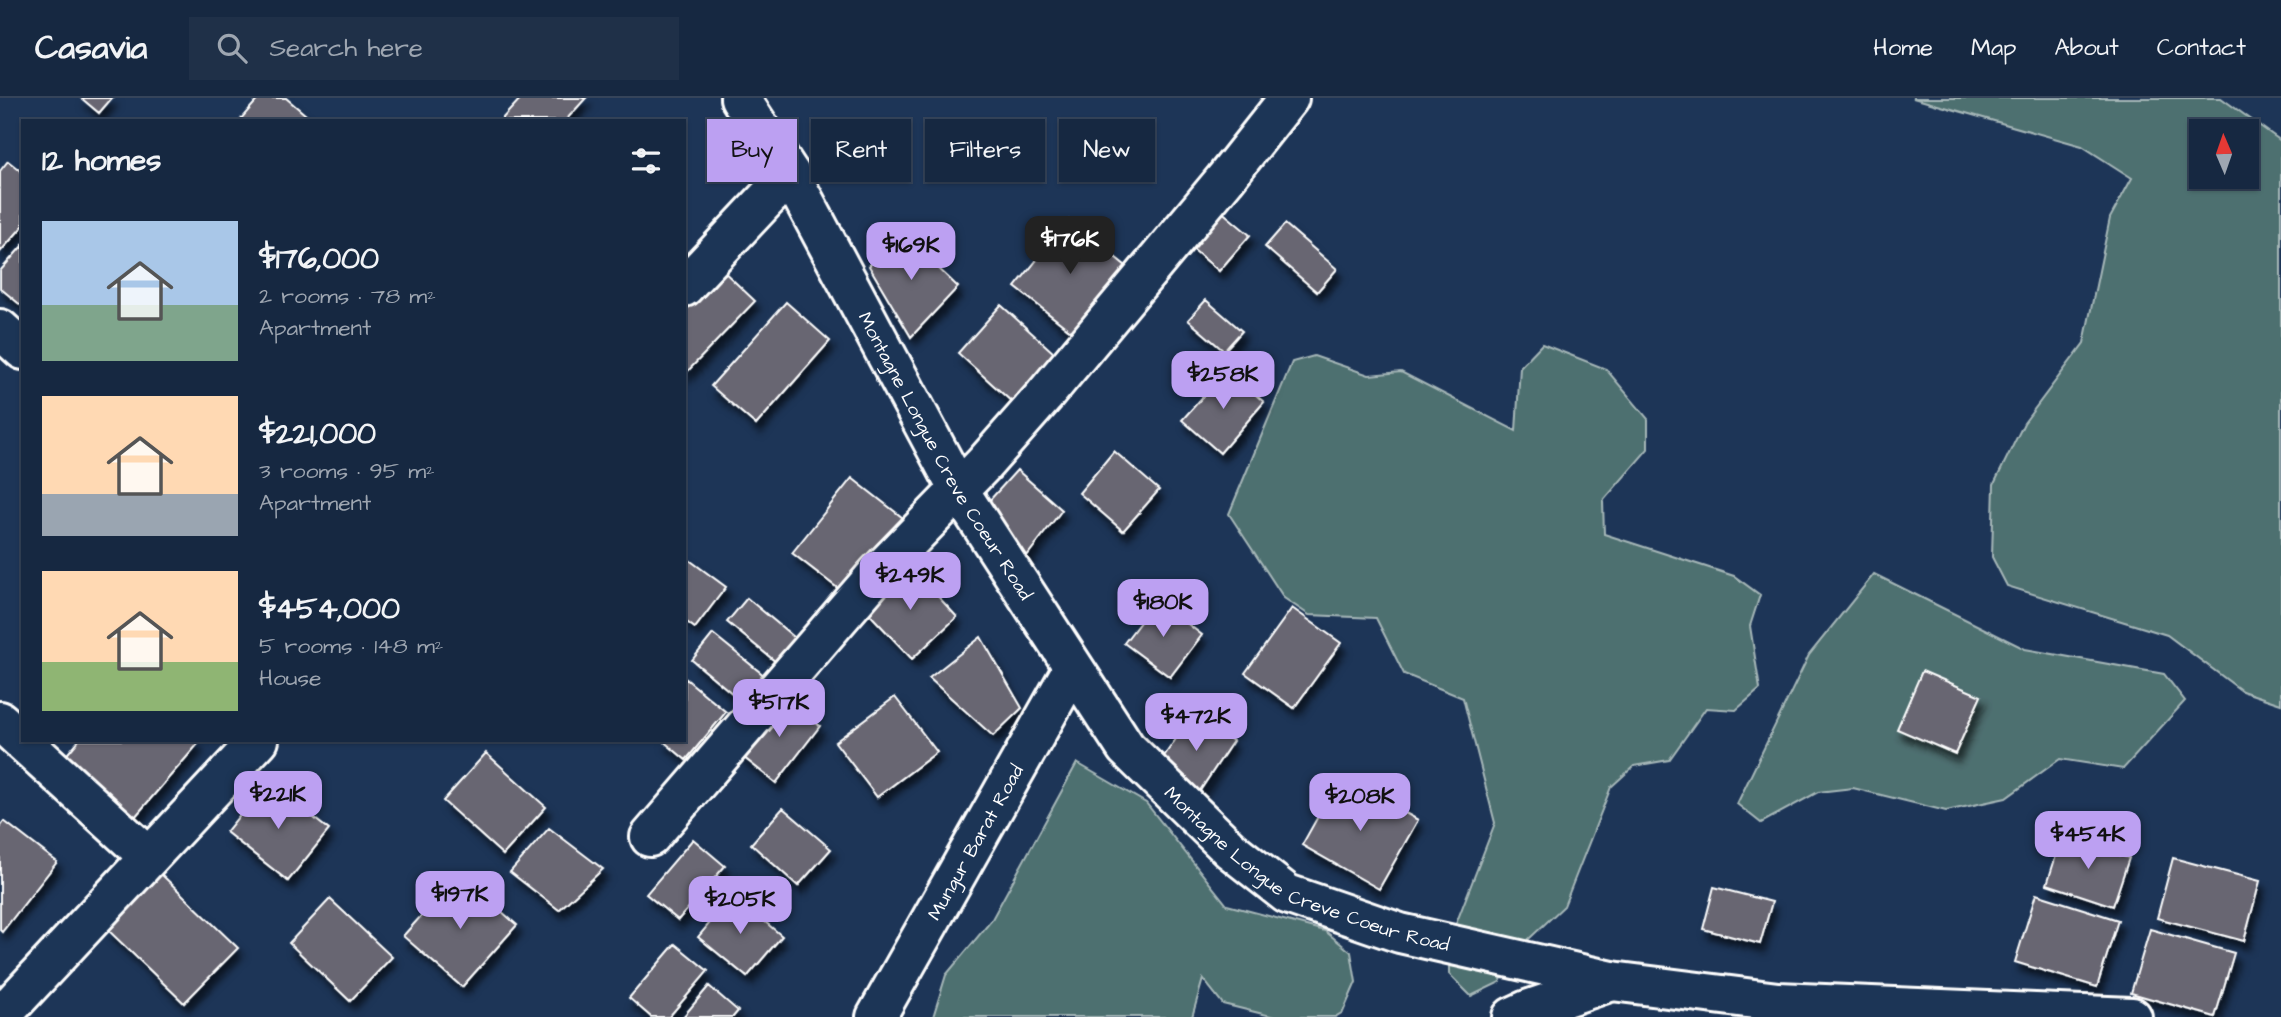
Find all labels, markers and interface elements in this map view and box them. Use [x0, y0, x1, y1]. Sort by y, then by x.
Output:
search box [189, 17, 679, 80]
text: Casavia [35, 25, 147, 71]
icon: search [213, 29, 251, 67]
text: Search here [269, 30, 423, 66]
text: Home [1873, 31, 1933, 65]
text: Map [1971, 31, 2016, 65]
text: About [2054, 31, 2119, 65]
text: Contact [2157, 31, 2246, 65]
chip: Buy [707, 119, 797, 182]
chip: Rent [811, 119, 911, 182]
chip: Filters [925, 119, 1045, 182]
chip: New [1059, 119, 1155, 182]
north arrow [2189, 119, 2259, 189]
map controls [2189, 119, 2259, 189]
text: 12 homes [42, 140, 161, 182]
icon: filters [627, 142, 665, 180]
pin: $176K [1021, 216, 1119, 276]
pin: $169K [862, 222, 960, 282]
text: $176K [1041, 223, 1099, 255]
text: $169K [882, 229, 940, 261]
text: $176,000 [259, 238, 379, 280]
icon: home [98, 249, 182, 333]
text: 2 rooms · 78 m² [259, 280, 436, 312]
street label: Montagne Longue Creve Coeur Road [851, 307, 1039, 606]
text: Apartment [259, 312, 371, 344]
pin: $258K [1174, 352, 1272, 411]
text: $258K [1187, 358, 1259, 390]
text: $221,000 [259, 413, 376, 455]
icon: home [98, 424, 182, 508]
text: 3 rooms · 95 m² [259, 455, 435, 487]
text: Apartment [259, 487, 371, 519]
pin: $249K [861, 552, 959, 612]
text: $249K [876, 559, 944, 591]
pin: $180K [1114, 580, 1212, 639]
text: $180K [1133, 586, 1193, 618]
text: $454,000 [259, 588, 400, 630]
icon: home [98, 599, 182, 683]
text: 5 rooms · 148 m² [259, 630, 443, 662]
text: House [259, 662, 322, 694]
pin: $517K [730, 680, 828, 739]
text: $517K [749, 686, 809, 718]
pin: $472K [1147, 694, 1245, 753]
text: $472K [1161, 700, 1231, 732]
street label: Mungur Barat Road [921, 760, 1031, 925]
pin: $221K [229, 772, 327, 831]
pin: $208K [1311, 774, 1409, 833]
text: $221K [250, 778, 306, 810]
street label: Montagne Longue Creve Coeur Road [1158, 780, 1452, 959]
text: $208K [1325, 780, 1395, 812]
pin: $454K [2039, 812, 2137, 871]
text: $454K [2051, 818, 2125, 850]
pin: $197K [411, 872, 509, 931]
pin: $205K [691, 876, 789, 936]
text: $197K [432, 878, 488, 910]
text: $205K [705, 883, 775, 915]

